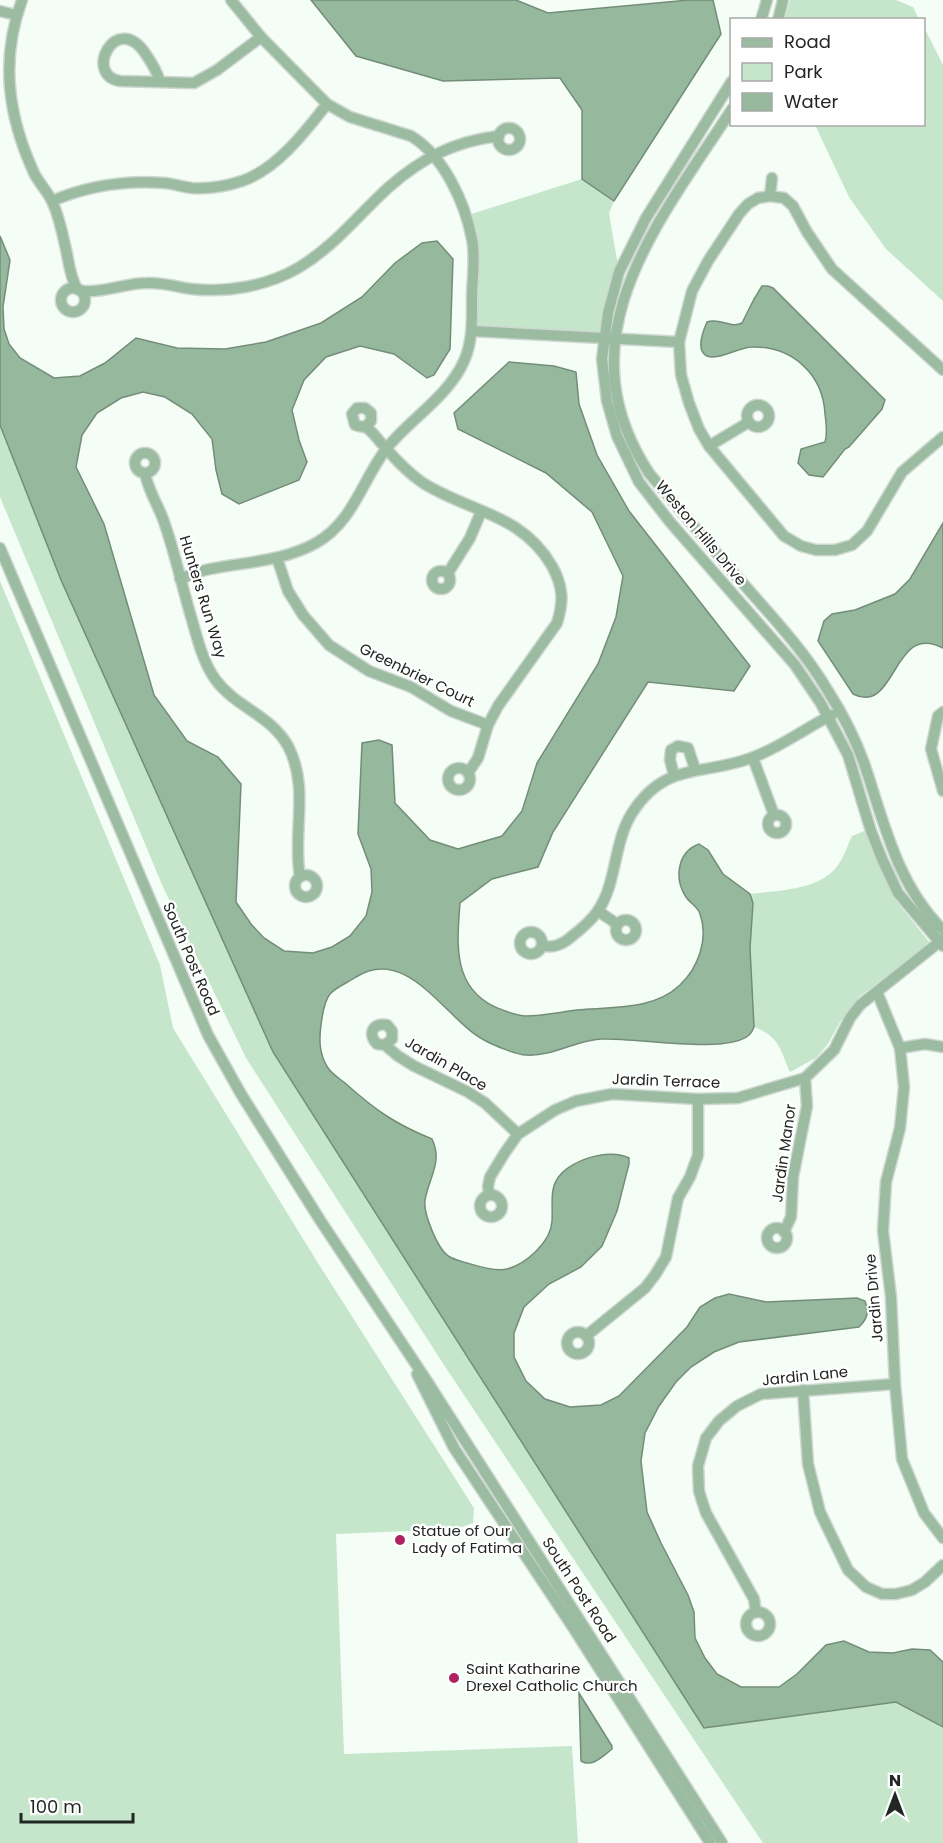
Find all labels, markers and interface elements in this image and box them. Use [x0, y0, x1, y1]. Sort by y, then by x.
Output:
legend [730, 18, 925, 126]
text: Road [784, 29, 831, 54]
text: Park [784, 59, 823, 84]
text: Water [784, 89, 838, 114]
street label: Weston Hills Drive [651, 476, 752, 590]
street label: Hunters Run Way [175, 533, 232, 661]
street label: Greenbrier Court [356, 638, 478, 712]
street label: South Post Road [158, 899, 225, 1019]
street label: Jardin Place [401, 1031, 491, 1096]
street label: Jardin Terrace [612, 1068, 720, 1093]
street label: Jardin Manor [766, 1102, 801, 1203]
street label: Jardin Drive [859, 1253, 888, 1343]
street label: Jardin Lane [761, 1361, 849, 1390]
place label: Statue of Our Lady of Fatima [412, 1520, 522, 1558]
marker: Statue of Our Lady of Fatima [393, 1533, 407, 1547]
street label: South Post Road [537, 1533, 621, 1646]
place label: Saint Katharine Drexel Catholic Church [466, 1658, 638, 1696]
marker: Saint Katharine Drexel Catholic Church [447, 1671, 461, 1685]
north arrow [865, 1765, 925, 1825]
text: N [889, 1769, 901, 1792]
scale bar [21, 1786, 134, 1824]
text: 100 m [30, 1794, 82, 1819]

